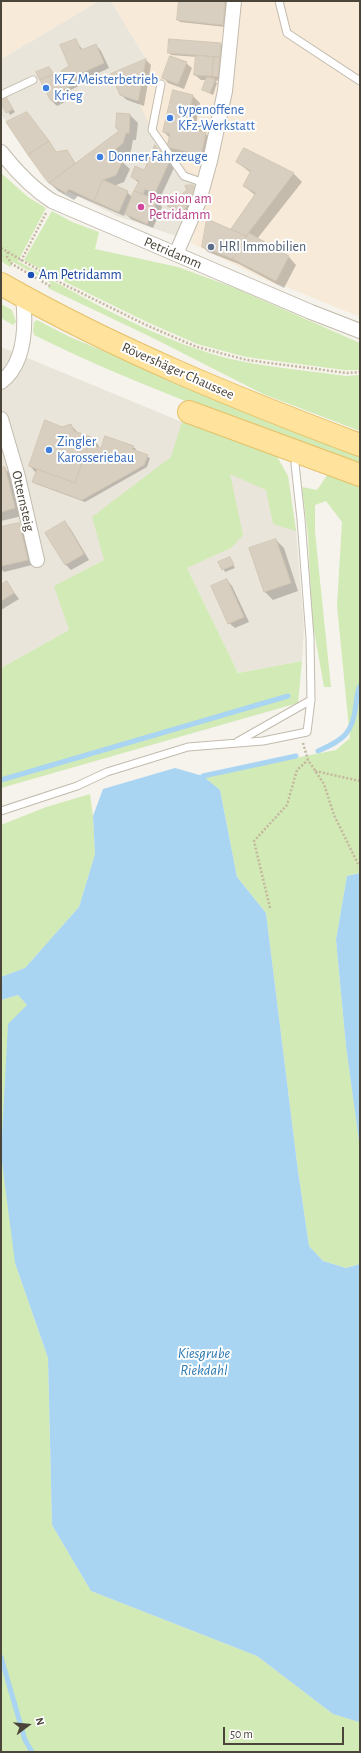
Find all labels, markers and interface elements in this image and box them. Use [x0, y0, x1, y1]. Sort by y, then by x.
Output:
place label: KFZ Meisterbetrieb Krieg [54, 72, 158, 104]
marker: KFZ Meisterbetrieb Krieg [41, 83, 51, 93]
place label: typenoffene KFz-Werkstatt [178, 102, 255, 134]
marker: typenoffene KFz-Werkstatt [165, 113, 175, 123]
place label: Donner Fahrzeuge [108, 149, 208, 165]
marker: Donner Fahrzeuge [95, 152, 105, 162]
place label: Pension am Petridamm [149, 191, 212, 224]
marker: Pension am Petridamm [136, 202, 146, 212]
street label: Petridamm [141, 233, 205, 273]
place label: HRI Immobilien [219, 239, 306, 255]
marker: HRI Immobilien [206, 242, 216, 252]
place label: Am Petridamm [39, 267, 122, 283]
marker: Am Petridamm [26, 270, 36, 280]
street label: Rövershäger Chaussee [119, 339, 237, 403]
place label: Zingler Karosseriebau [57, 434, 134, 466]
marker: Zingler Karosseriebau [44, 445, 54, 455]
street label: Otternsteig [8, 469, 38, 533]
water label: Kiesgrube Riekdahl [178, 1344, 230, 1379]
north arrow [8, 1705, 48, 1745]
text: N [34, 1716, 46, 1727]
scale bar [225, 1719, 346, 1745]
text: 50 m [230, 1728, 253, 1740]

